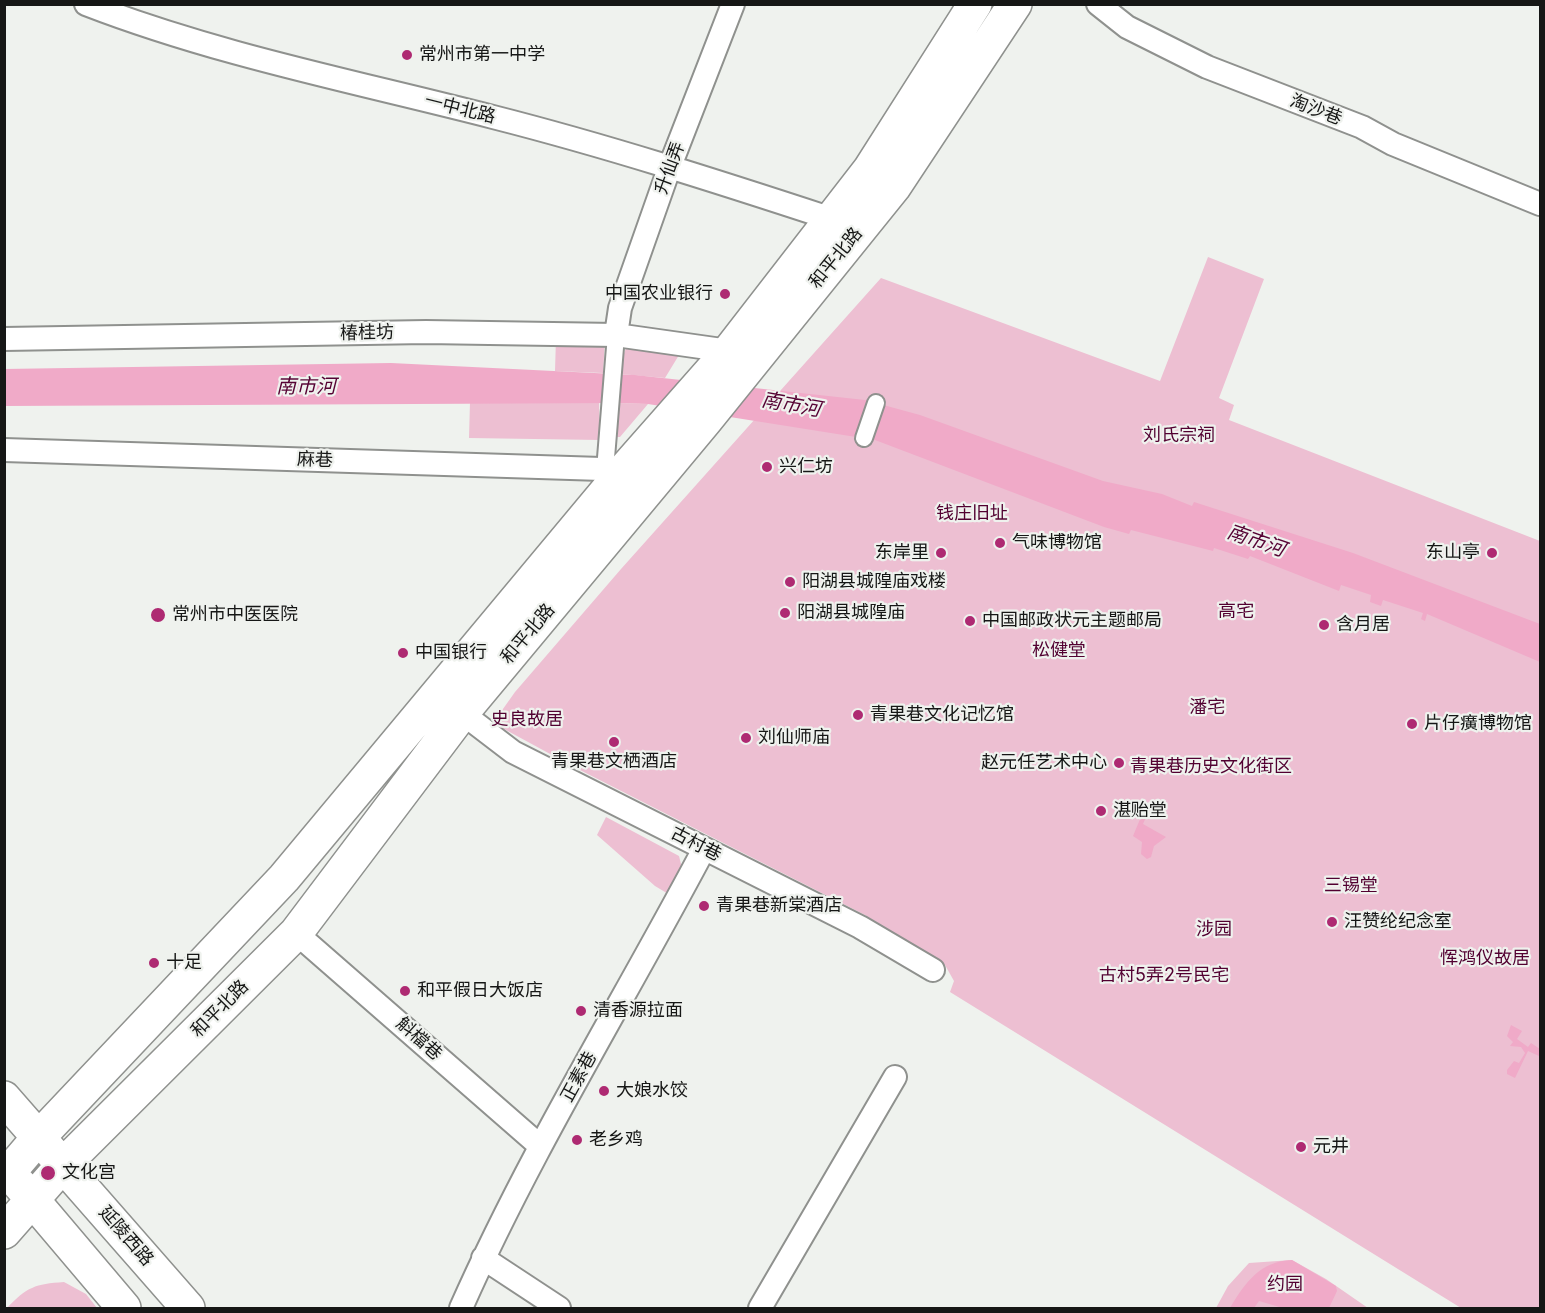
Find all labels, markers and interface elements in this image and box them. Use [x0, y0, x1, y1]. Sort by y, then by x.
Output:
place label: 常州市第一中学 [419, 44, 545, 66]
marker: 常州市第一中学 [400, 48, 414, 62]
street label: 一中北路 [422, 90, 498, 128]
street label: 淘沙巷 [1287, 90, 1345, 130]
street label: 升仙弄 [651, 139, 689, 197]
street label: 和平北路 [805, 223, 867, 293]
place label: 中国农业银行 [605, 283, 713, 305]
marker: 中国农业银行 [718, 287, 732, 301]
street label: 椿桂坊 [340, 322, 394, 344]
water label: 南市河 [276, 375, 336, 399]
water label: 南市河 [759, 388, 823, 422]
park label: 刘氏宗祠 [1143, 425, 1215, 447]
street label: 麻巷 [297, 449, 333, 471]
place label: 兴仁坊 [779, 456, 833, 478]
marker: 兴仁坊 [760, 460, 774, 474]
park label: 钱庄旧址 [936, 503, 1008, 525]
water label: 南市河 [1224, 520, 1288, 562]
place label: 气味博物馆 [1012, 532, 1102, 554]
marker: 气味博物馆 [993, 536, 1007, 550]
place label: 东岸里 [875, 542, 929, 564]
place label: 东山亭 [1426, 542, 1480, 564]
marker: 东岸里 [934, 546, 948, 560]
marker: 东山亭 [1485, 546, 1499, 560]
place label: 阳湖县城隍庙戏楼 [802, 571, 946, 593]
marker: 阳湖县城隍庙戏楼 [783, 575, 797, 589]
street label: 和平北路 [497, 599, 559, 669]
park label: 高宅 [1218, 601, 1254, 623]
place label: 阳湖县城隍庙 [797, 602, 905, 624]
place label: 常州市中医医院 [172, 604, 298, 626]
marker: 常州市中医医院 [149, 606, 167, 624]
marker: 阳湖县城隍庙 [778, 606, 792, 620]
place label: 中国邮政状元主题邮局 [982, 610, 1162, 632]
marker: 中国邮政状元主题邮局 [963, 614, 977, 628]
place label: 含月居 [1336, 614, 1390, 636]
marker: 含月居 [1317, 618, 1331, 632]
park label: 松健堂 [1032, 640, 1086, 662]
place label: 中国银行 [415, 642, 487, 664]
marker: 中国银行 [396, 646, 410, 660]
park label: 潘宅 [1189, 697, 1225, 719]
place label: 青果巷文化记忆馆 [870, 704, 1014, 726]
marker: 青果巷文化记忆馆 [851, 708, 865, 722]
park label: 史良故居 [491, 709, 563, 731]
place label: 片仔癀博物馆 [1424, 713, 1532, 735]
marker: 片仔癀博物馆 [1405, 717, 1419, 731]
place label: 刘仙师庙 [758, 727, 830, 749]
marker: 刘仙师庙 [739, 731, 753, 745]
marker: 青果巷文栖酒店 [607, 735, 621, 749]
place label: 青果巷文栖酒店 [551, 751, 677, 773]
place label: 赵元任艺术中心 [981, 752, 1107, 774]
marker: 赵元任艺术中心 [1112, 756, 1126, 770]
park label: 青果巷历史文化街区 [1130, 756, 1292, 778]
place label: 湛贻堂 [1113, 800, 1167, 822]
marker: 湛贻堂 [1094, 804, 1108, 818]
street label: 古村巷 [667, 822, 725, 866]
park label: 三锡堂 [1324, 875, 1378, 897]
place label: 青果巷新棠酒店 [716, 895, 842, 917]
marker: 青果巷新棠酒店 [697, 899, 711, 913]
place label: 汪赞纶纪念室 [1344, 911, 1452, 933]
marker: 汪赞纶纪念室 [1325, 915, 1339, 929]
park label: 涉园 [1196, 919, 1232, 941]
park label: 恽鸿仪故居 [1440, 948, 1530, 970]
place label: 十足 [166, 952, 202, 974]
marker: 十足 [147, 956, 161, 970]
park label: 古村5弄2号民宅 [1099, 965, 1229, 987]
street label: 和平北路 [187, 976, 253, 1042]
place label: 和平假日大饭店 [417, 980, 543, 1002]
marker: 和平假日大饭店 [398, 984, 412, 998]
place label: 清香源拉面 [593, 1000, 683, 1022]
marker: 清香源拉面 [574, 1004, 588, 1018]
street label: 斛檔巷 [392, 1013, 446, 1065]
street label: 正素巷 [556, 1048, 602, 1106]
place label: 大娘水饺 [616, 1080, 688, 1102]
marker: 大娘水饺 [597, 1084, 611, 1098]
place label: 老乡鸡 [589, 1129, 643, 1151]
marker: 老乡鸡 [570, 1133, 584, 1147]
place label: 元井 [1313, 1136, 1349, 1158]
marker: 元井 [1294, 1140, 1308, 1154]
place label: 文化宫 [62, 1162, 116, 1184]
marker: 文化宫 [39, 1164, 57, 1182]
street label: 延陵西路 [94, 1202, 158, 1270]
park label: 约园 [1267, 1274, 1303, 1296]

